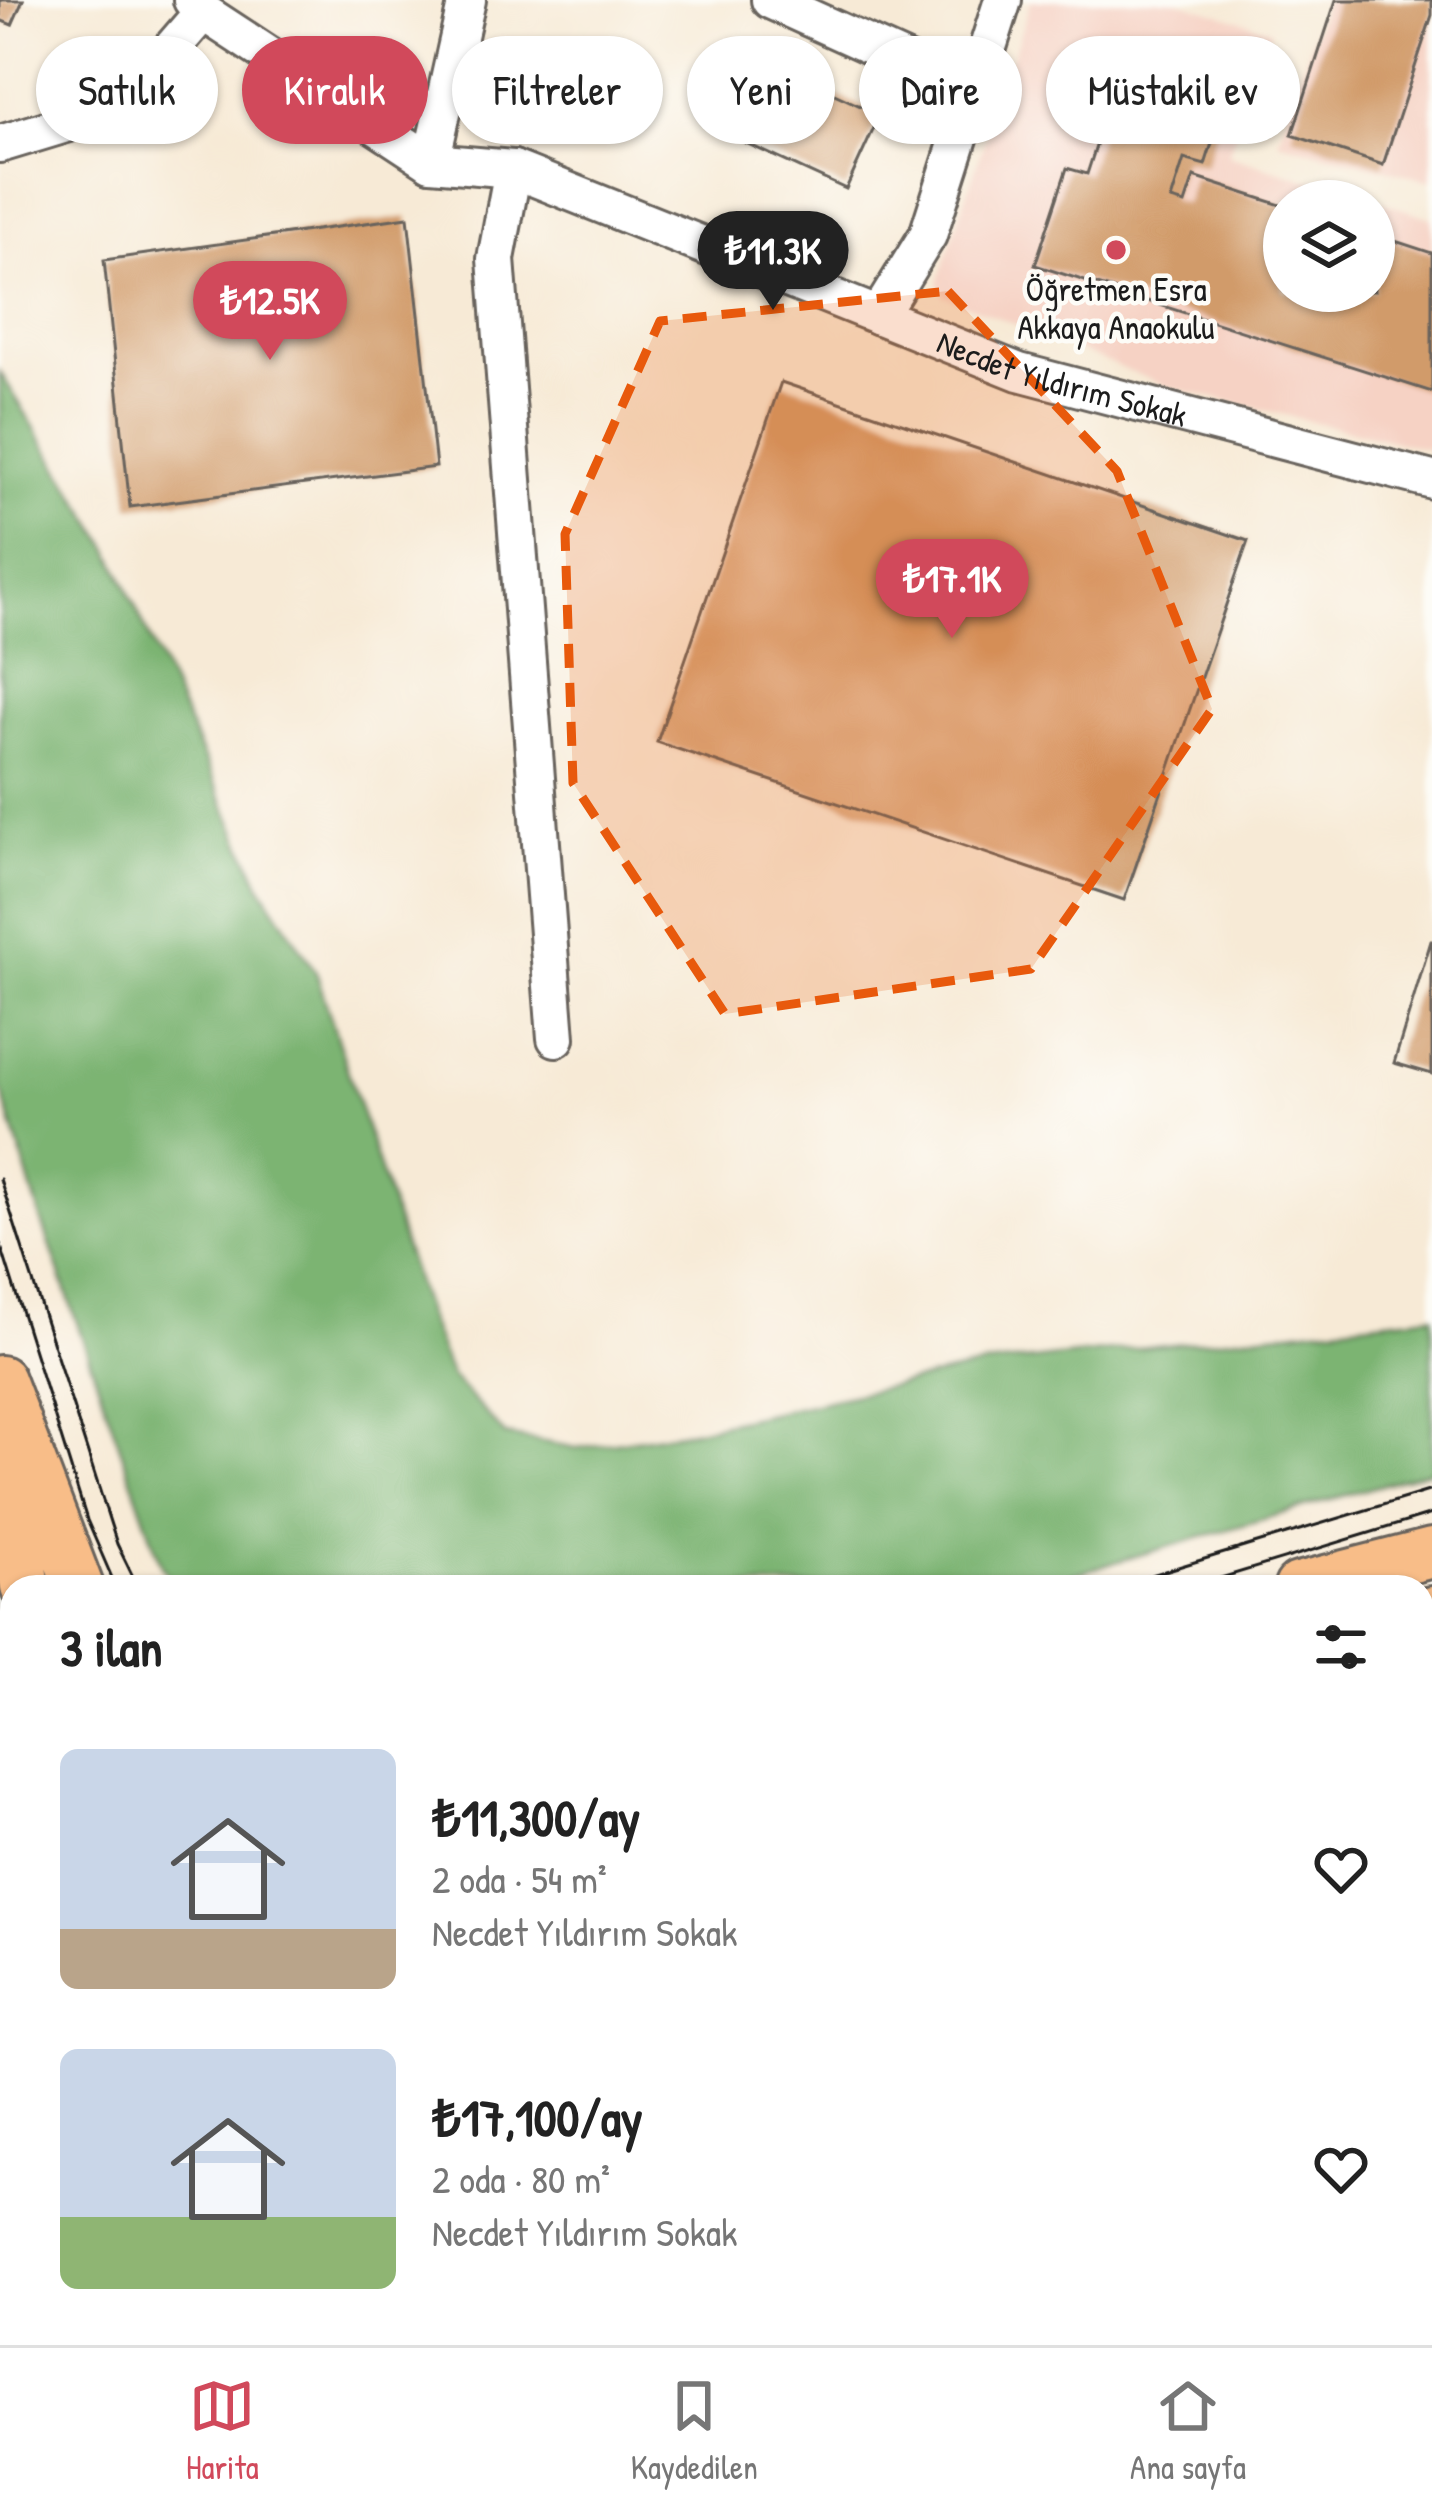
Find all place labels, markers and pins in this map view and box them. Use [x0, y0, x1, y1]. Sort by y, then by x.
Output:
pin: ₺11.3K [675, 211, 871, 313]
marker: Öğretmen Esra Akkaya Anaokulu [1103, 237, 1129, 263]
pin: ₺12.5K [172, 261, 368, 363]
place label: Öğretmen Esra Akkaya Anaokulu [1017, 267, 1215, 350]
pin: ₺17.1K [854, 539, 1050, 641]

